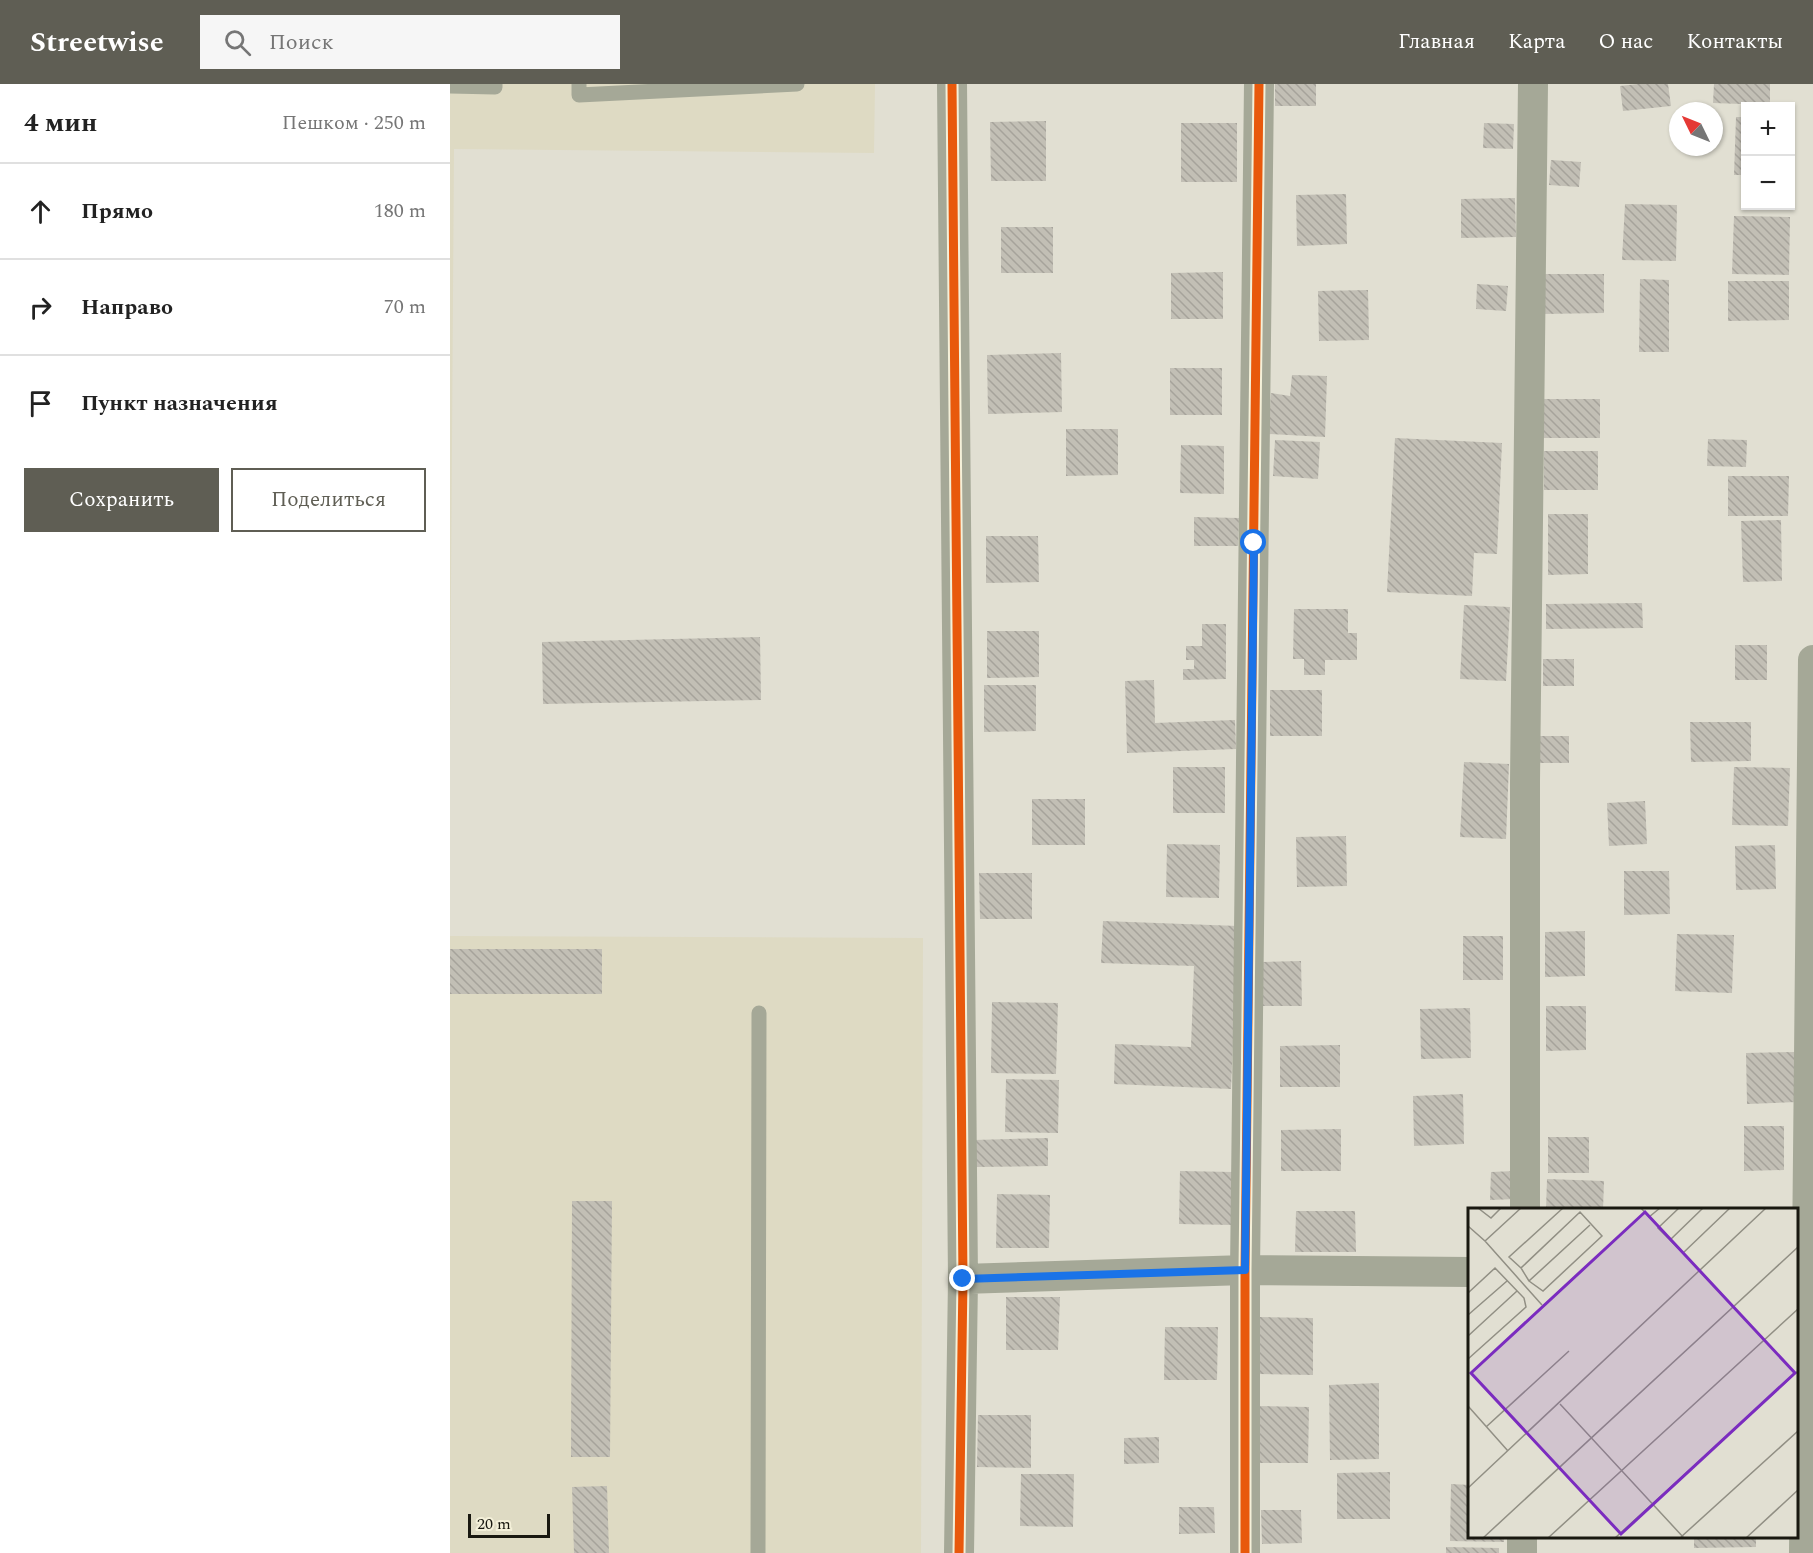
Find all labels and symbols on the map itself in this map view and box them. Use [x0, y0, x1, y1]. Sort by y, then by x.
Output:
north arrow [1669, 102, 1723, 156]
route start [1240, 529, 1266, 555]
inset map [1468, 1208, 1798, 1538]
route end [949, 1265, 975, 1291]
scale bar [468, 1511, 550, 1538]

